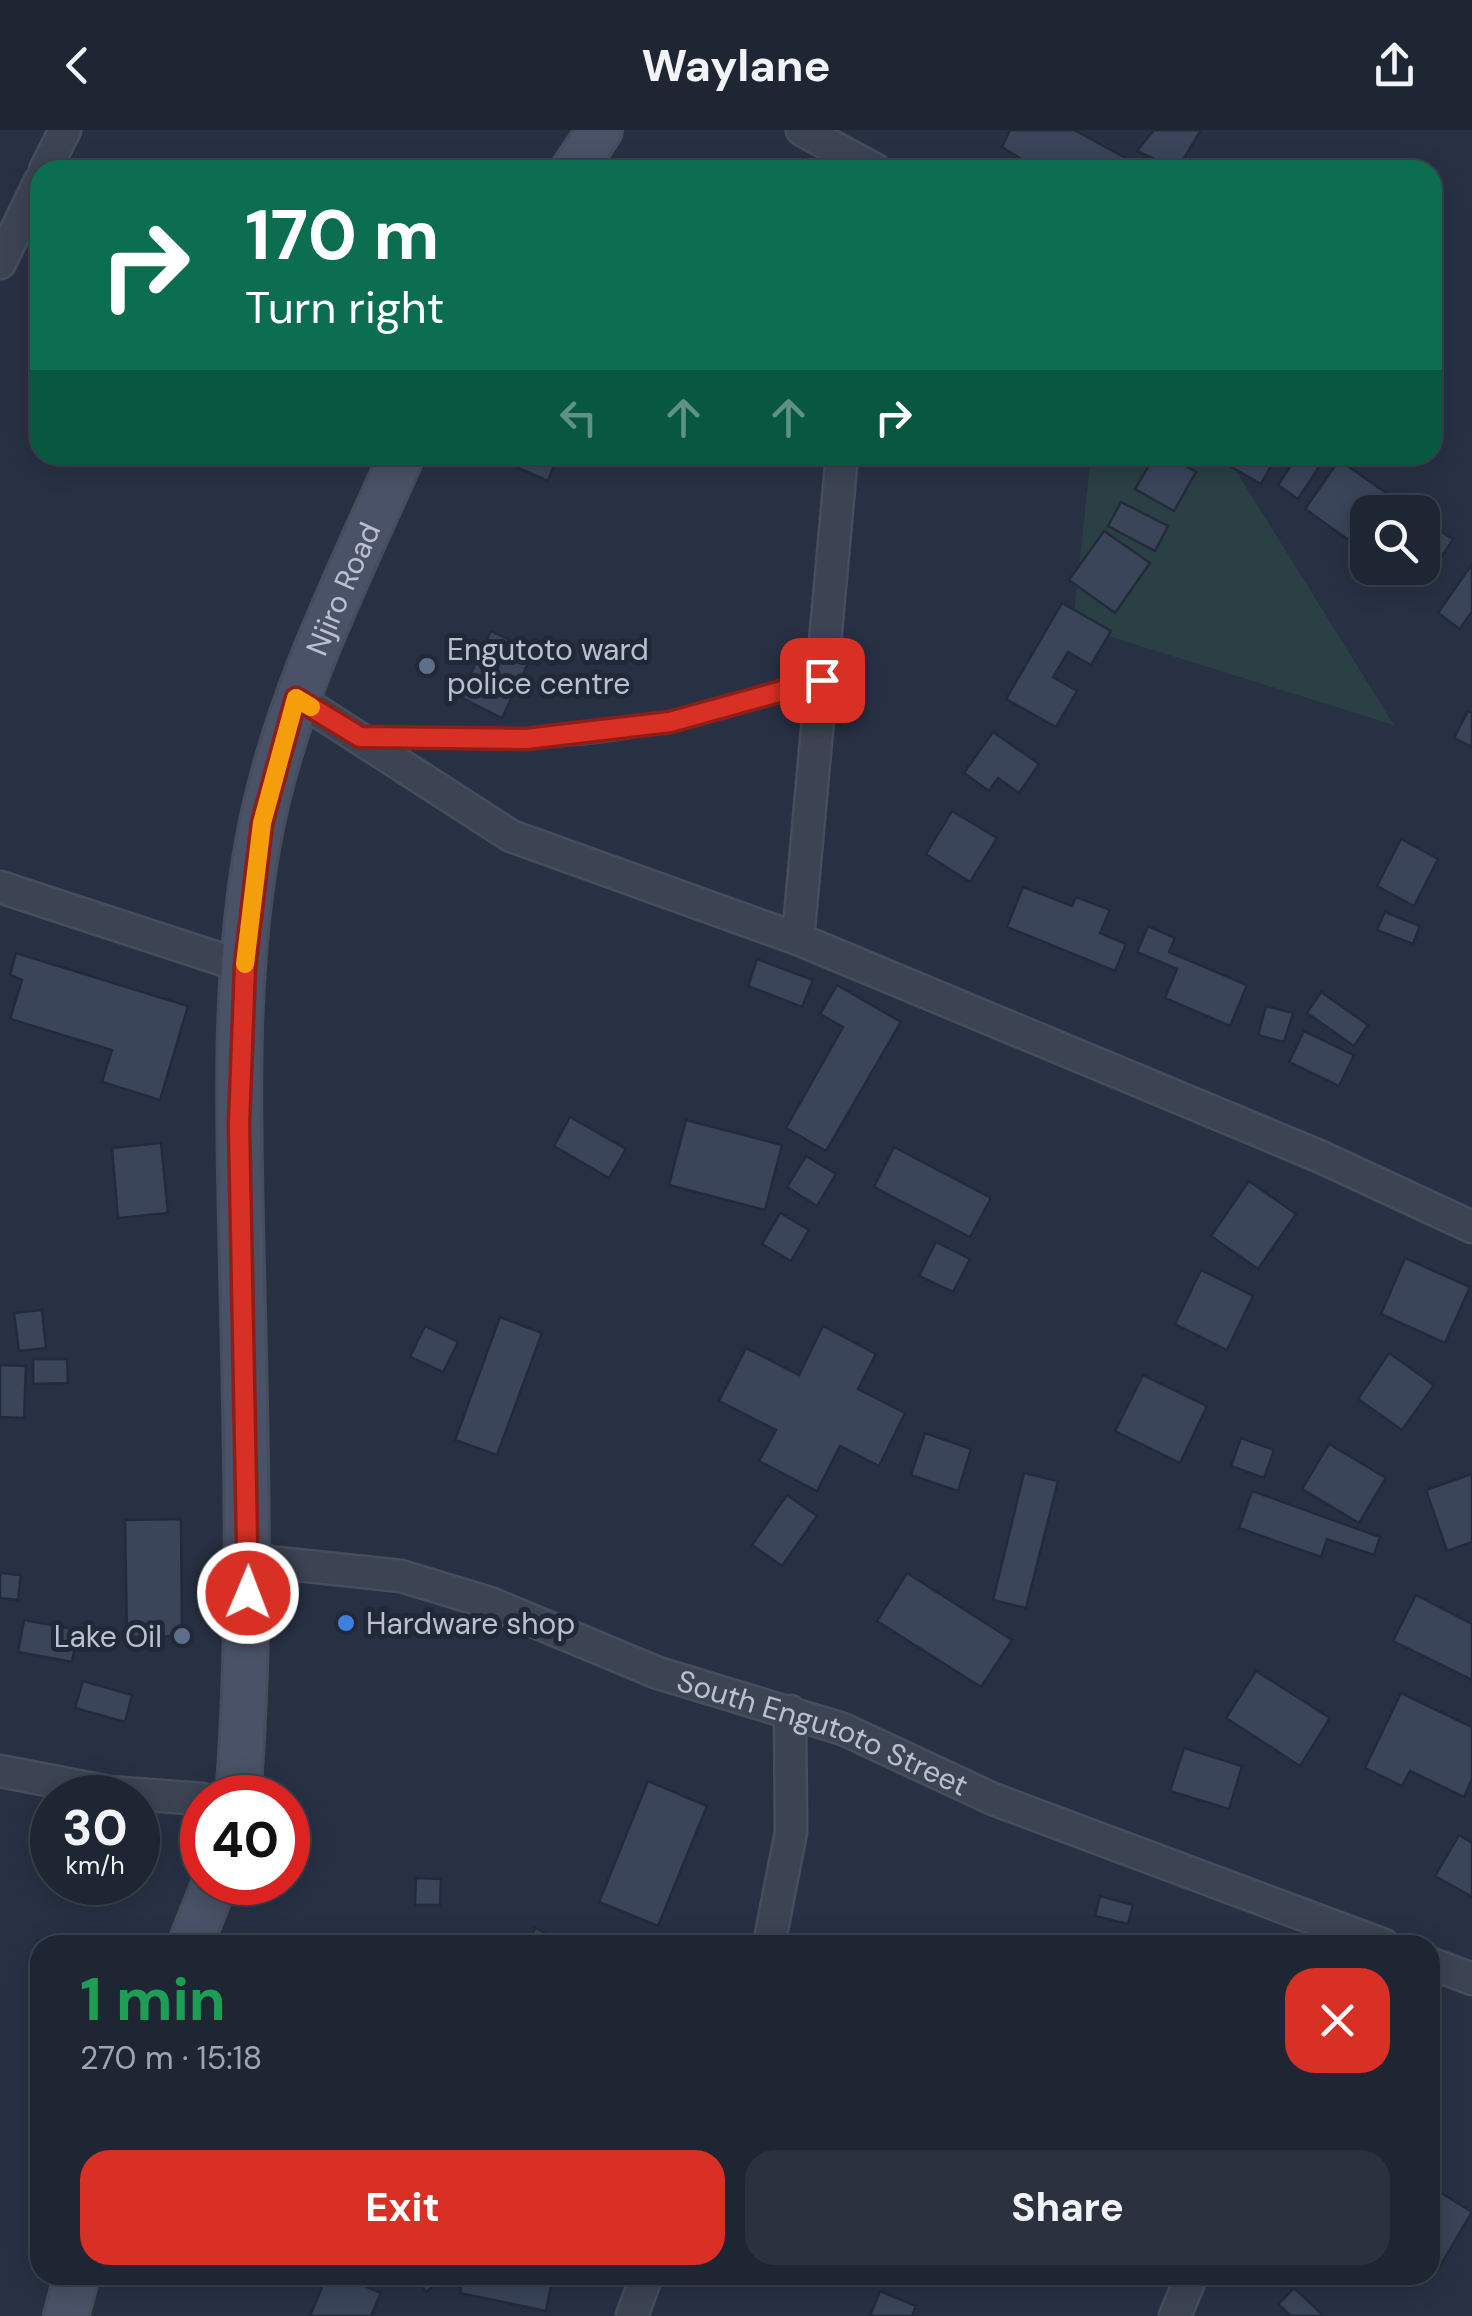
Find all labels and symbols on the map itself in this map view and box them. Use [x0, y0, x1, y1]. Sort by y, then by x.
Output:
street label: Njiro Road [297, 516, 389, 661]
place label: Engutoto ward police centre [447, 630, 649, 703]
pin [780, 638, 865, 723]
marker: Engutoto ward police centre [416, 655, 438, 677]
position arrow [196, 1541, 300, 1645]
place label: Hardware shop [366, 1604, 575, 1643]
marker: Hardware shop [335, 1612, 357, 1634]
place label: Lake Oil [54, 1617, 162, 1656]
marker: Lake Oil [171, 1625, 193, 1647]
street label: South Engutoto Street [672, 1660, 974, 1804]
speed limit sign: 40 [180, 1775, 310, 1905]

